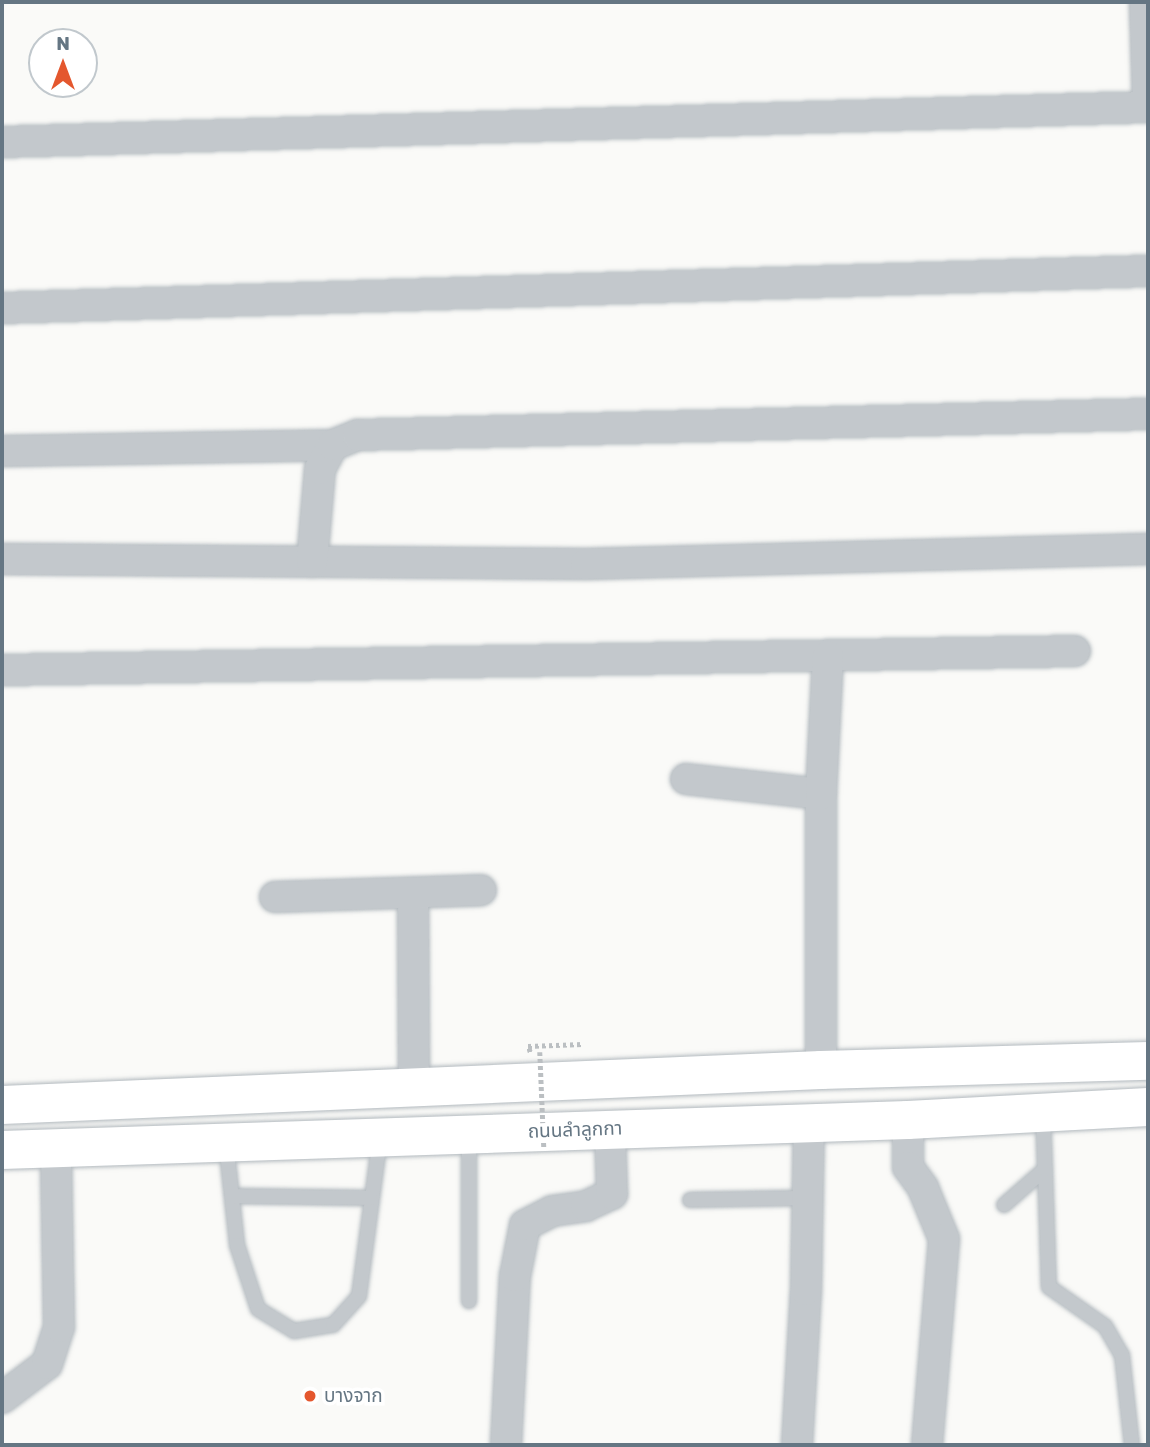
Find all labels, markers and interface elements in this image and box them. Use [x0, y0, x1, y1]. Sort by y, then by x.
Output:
north arrow [28, 28, 98, 98]
text: N [56, 32, 70, 55]
street label: ถนนลำลูกกา [527, 1117, 623, 1143]
place label: บางจาก [324, 1385, 383, 1407]
marker: บางจาก [302, 1388, 318, 1404]

